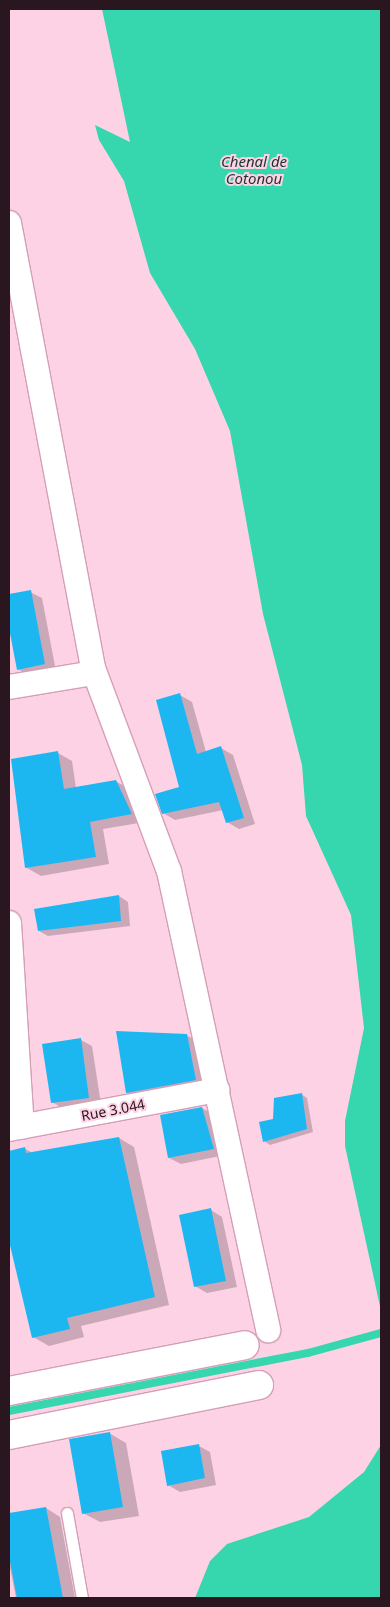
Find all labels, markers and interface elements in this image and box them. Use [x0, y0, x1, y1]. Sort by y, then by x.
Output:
water label: Chenal de Cotonou [221, 152, 287, 187]
street label: Rue 3.044 [80, 1096, 146, 1124]

